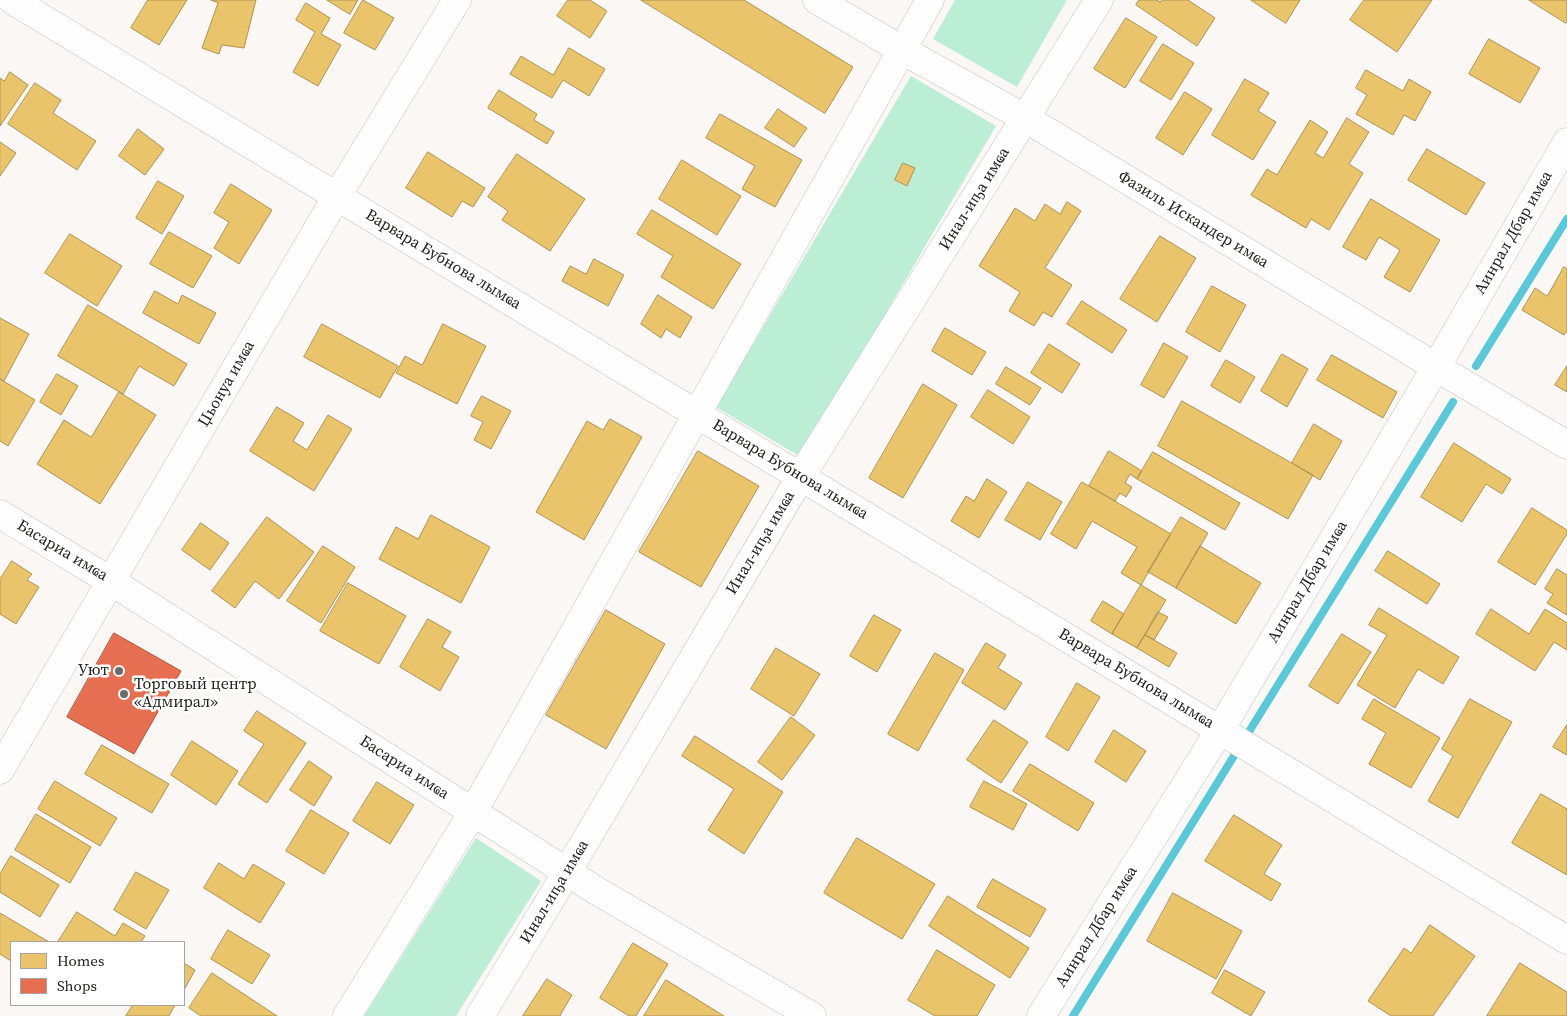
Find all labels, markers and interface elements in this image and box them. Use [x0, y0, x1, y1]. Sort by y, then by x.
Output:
street label: Инал-иҧа имҩа [936, 144, 1014, 254]
street label: Фазиль Искандер имҩа [1114, 167, 1272, 273]
street label: Аинрал Дбар имҩа [1471, 168, 1557, 298]
street label: Варвара Бубнова лымҩа [362, 206, 524, 314]
street label: Џьонуа имҩа [195, 338, 259, 430]
street label: Варвара Бубнова лымҩа [709, 416, 871, 524]
street label: Инал-иҧа имҩа [723, 488, 799, 598]
street label: Басариа имҩа [13, 516, 111, 586]
street label: Аинрал Дбар имҩа [1264, 517, 1352, 647]
street label: Варвара Бубнова лымҩа [1055, 625, 1217, 733]
place label: Уют [78, 661, 109, 681]
marker: Уют [113, 665, 125, 677]
place label: Торговый центр «Адмирал» [134, 675, 257, 713]
marker: Торговый центр «Адмирал» [118, 688, 130, 700]
street label: Басариа имҩа [356, 732, 452, 804]
street label: Инал-иҧа имҩа [517, 837, 593, 947]
street label: Аинрал Дбар имҩа [1052, 863, 1142, 991]
legend [10, 941, 185, 1006]
text: Homes [57, 950, 104, 971]
text: Shops [57, 975, 97, 996]

